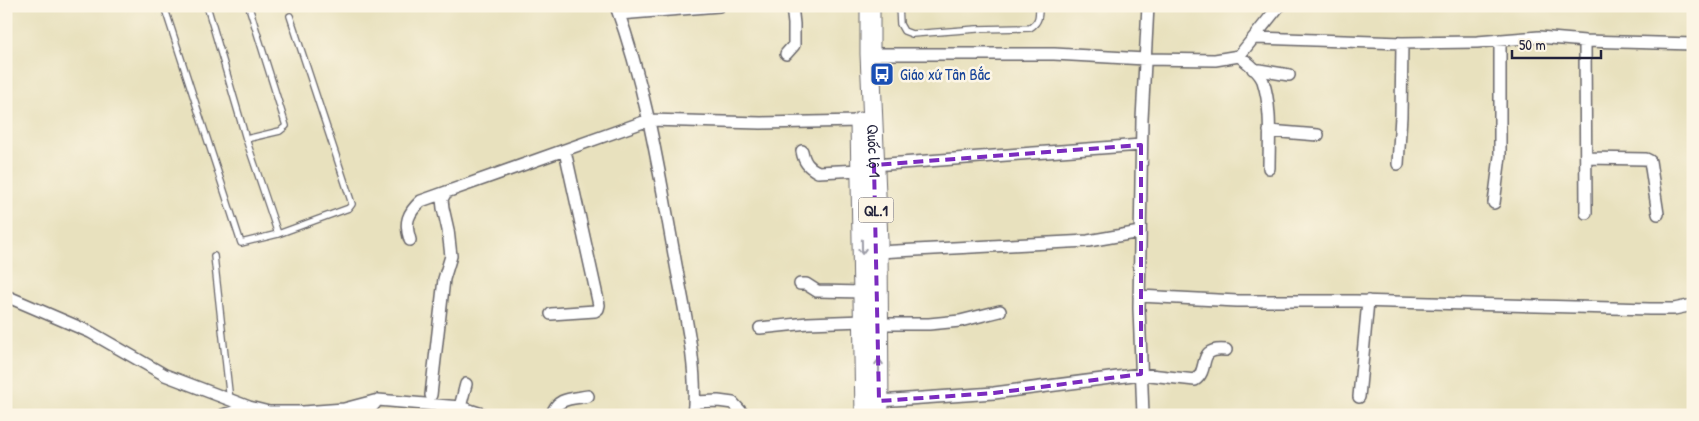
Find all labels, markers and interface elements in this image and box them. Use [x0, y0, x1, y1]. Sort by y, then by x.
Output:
scale bar [1512, 28, 1600, 60]
text: 50 m [1519, 34, 1546, 55]
bus stop icon: Giáo xứ Tân Bắc [869, 61, 895, 87]
place label: Giáo xứ Tân Bắc [900, 63, 991, 85]
street label: Quốc lộ 1 [862, 124, 886, 178]
road number: QL.1 [858, 198, 894, 222]
one-way arrow [857, 239, 867, 255]
one-way arrow [874, 358, 884, 374]

